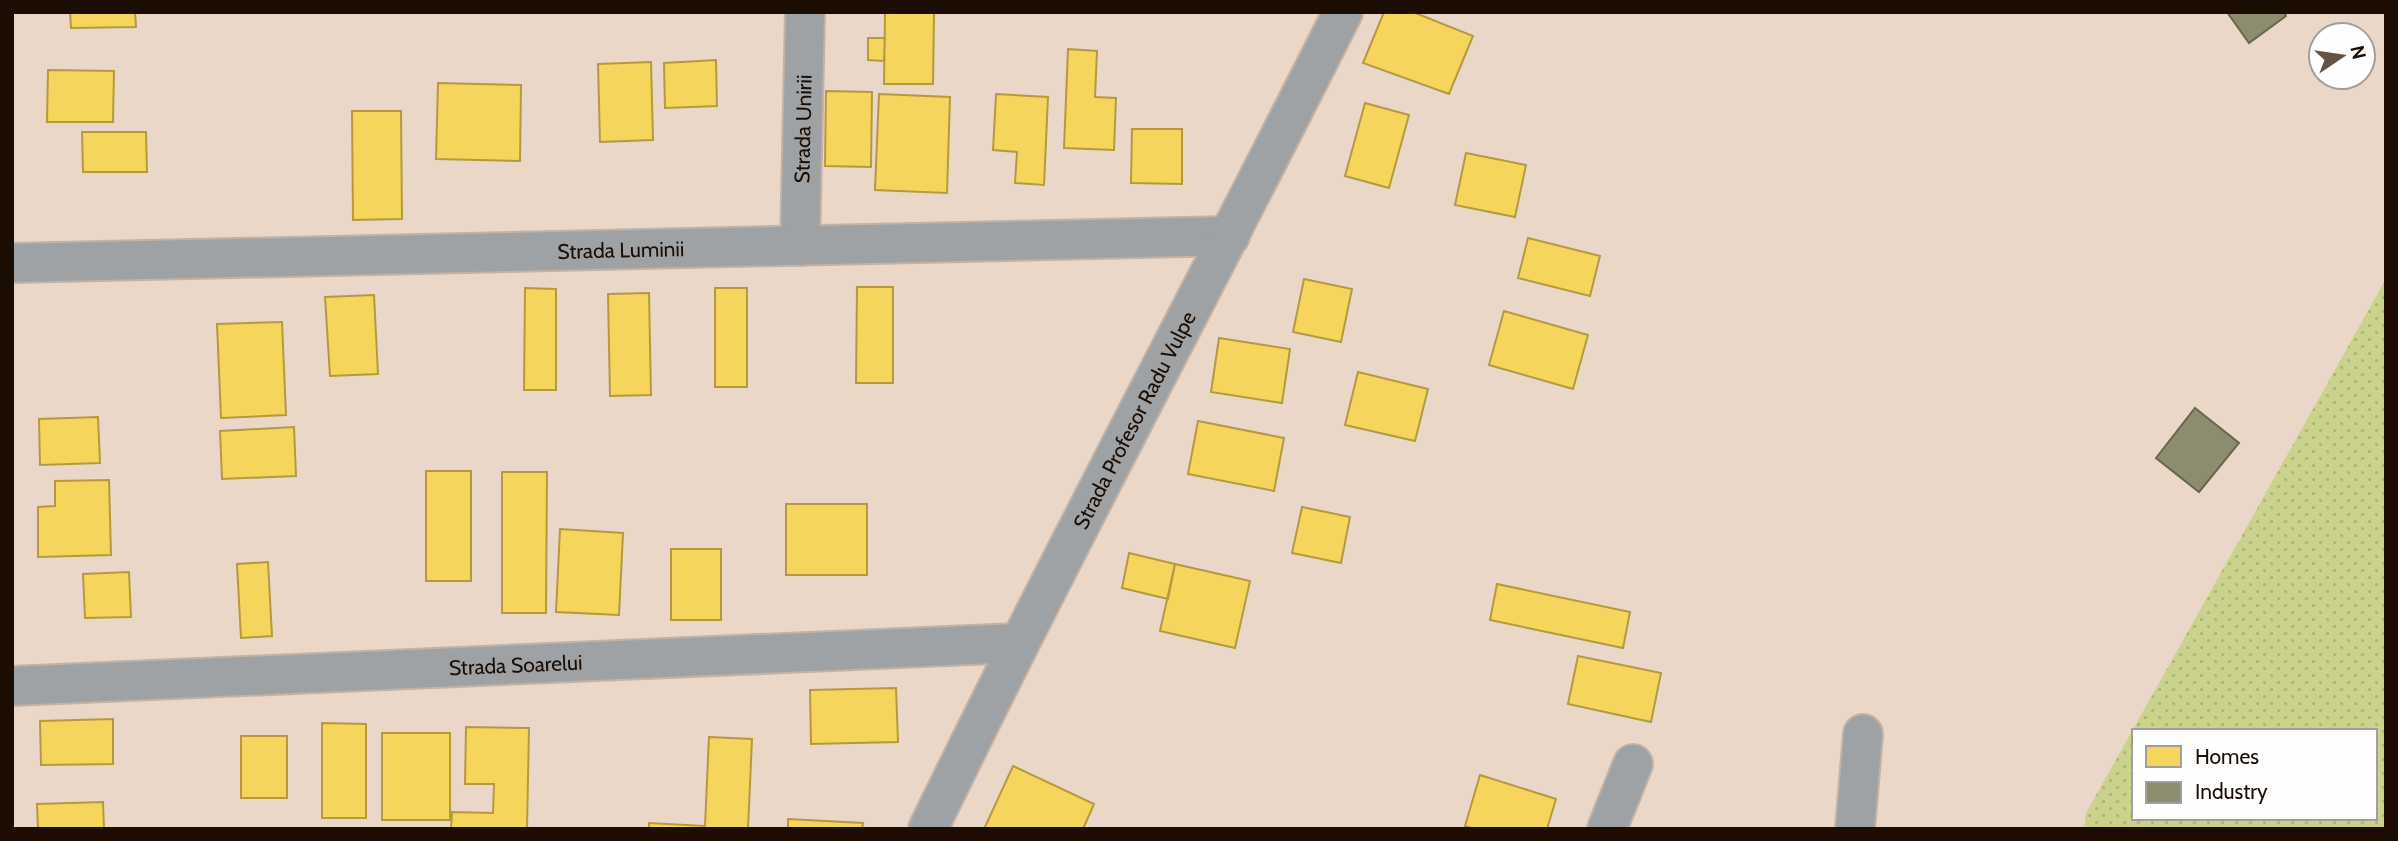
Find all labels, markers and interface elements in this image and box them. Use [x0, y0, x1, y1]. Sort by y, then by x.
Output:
north arrow [2307, 21, 2377, 91]
text: N [2345, 43, 2371, 61]
street label: Strada Unirii [789, 74, 816, 184]
street label: Strada Luminii [557, 236, 685, 263]
street label: Strada Profesor Radu Vulpe [1068, 307, 1201, 533]
street label: Strada Soarelui [448, 649, 583, 680]
legend [2132, 729, 2377, 820]
text: Homes [2195, 744, 2259, 769]
text: Industry [2195, 779, 2268, 804]

